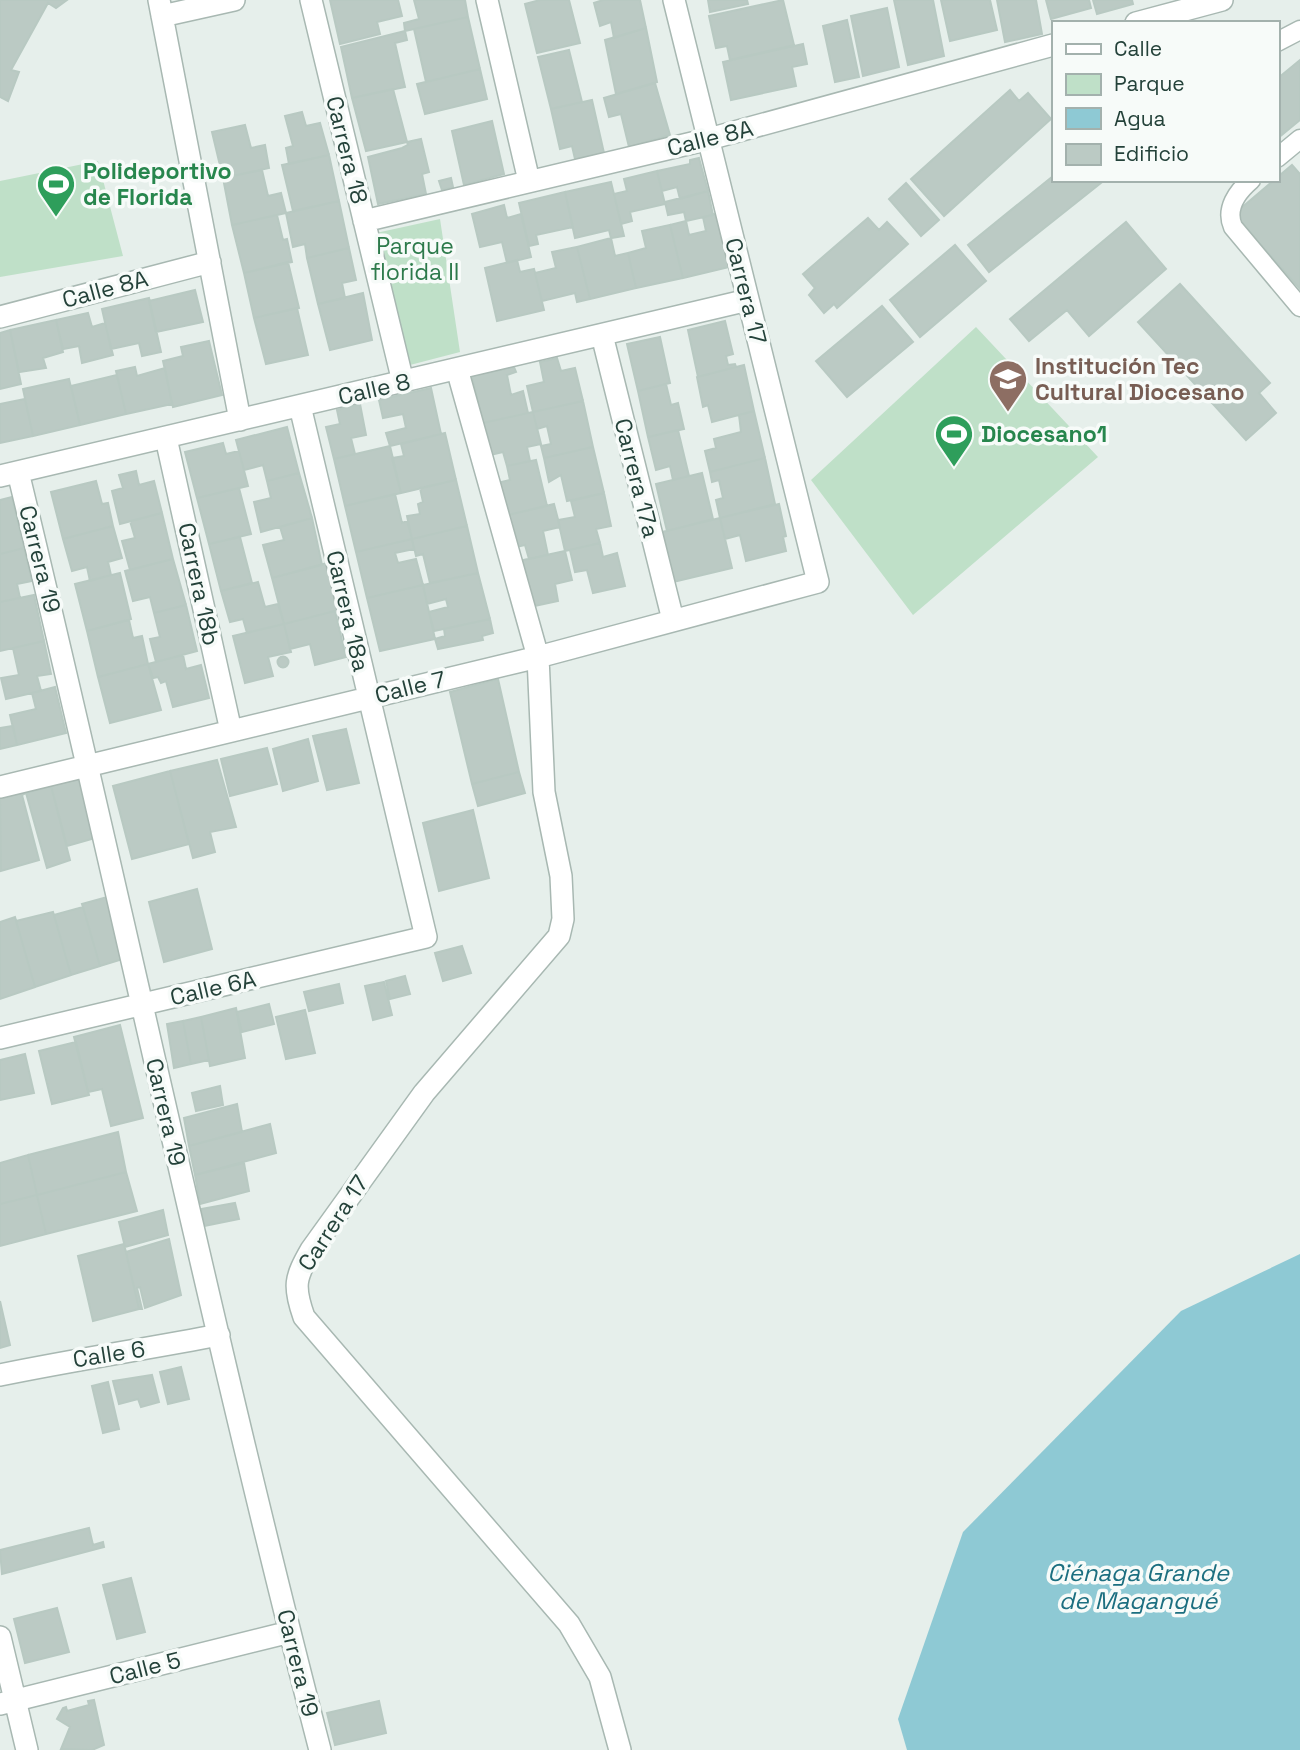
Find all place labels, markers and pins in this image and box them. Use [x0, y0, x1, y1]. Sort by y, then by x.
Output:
place label: Polideportivo de Florida [83, 156, 232, 212]
sports icon: Polideportivo de Florida [35, 163, 77, 218]
place label: Institución Tec Cultural Diocesano [1035, 351, 1245, 407]
school or university icon: Institución Tec Cultural Diocesano [987, 358, 1029, 413]
sports icon: Diocesano1 [933, 413, 975, 468]
place label: Diocesano1 [981, 419, 1107, 449]

